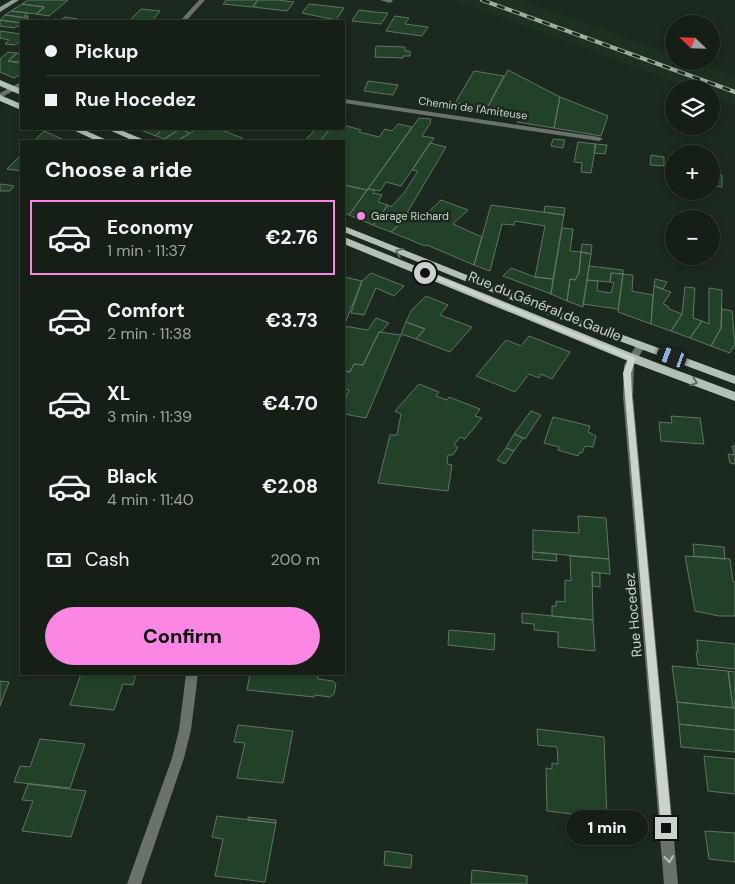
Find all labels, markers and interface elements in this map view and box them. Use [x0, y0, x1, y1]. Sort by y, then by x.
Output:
north arrow [665, 15, 720, 70]
map controls [665, 15, 720, 265]
text: Pickup [75, 39, 139, 64]
button: layers [665, 80, 720, 135]
text: Rue Hocedez [75, 87, 196, 112]
street label: Chemin de l'Amiteuse [418, 93, 528, 123]
button: + [665, 145, 720, 200]
text: Choose a ride [45, 155, 193, 184]
place label: Garage Richard [371, 209, 449, 223]
marker: Garage Richard [355, 210, 367, 222]
button: − [665, 210, 720, 265]
icon: car [47, 215, 92, 260]
text: Economy [107, 215, 194, 240]
text: €2.76 [266, 225, 318, 250]
text: 1 min · 11:37 [107, 240, 186, 261]
one-way arrow [395, 247, 404, 258]
route start [414, 262, 436, 284]
street label: Rue du Général de Gaulle [466, 267, 624, 345]
icon: car [47, 298, 92, 343]
text: Comfort [107, 298, 185, 323]
text: €3.73 [266, 308, 318, 333]
text: 2 min · 11:38 [107, 323, 192, 344]
car [655, 345, 688, 369]
one-way arrow [689, 376, 697, 386]
icon: car [47, 381, 92, 426]
text: XL [107, 381, 130, 406]
text: €4.70 [263, 391, 318, 416]
text: 3 min · 11:39 [107, 406, 192, 427]
icon: car [47, 464, 92, 509]
text: Black [107, 464, 158, 489]
text: €2.08 [262, 474, 318, 499]
text: 4 min · 11:40 [107, 489, 194, 510]
icon: cash [45, 546, 73, 574]
text: Cash [85, 547, 129, 572]
text: 200 m [271, 549, 320, 570]
street label: Rue Hocedez [620, 572, 646, 658]
button: Confirm [45, 607, 320, 665]
callout: 1 min [566, 810, 648, 846]
text: 1 min [587, 817, 627, 838]
route end [655, 817, 677, 839]
one-way arrow [663, 856, 674, 864]

